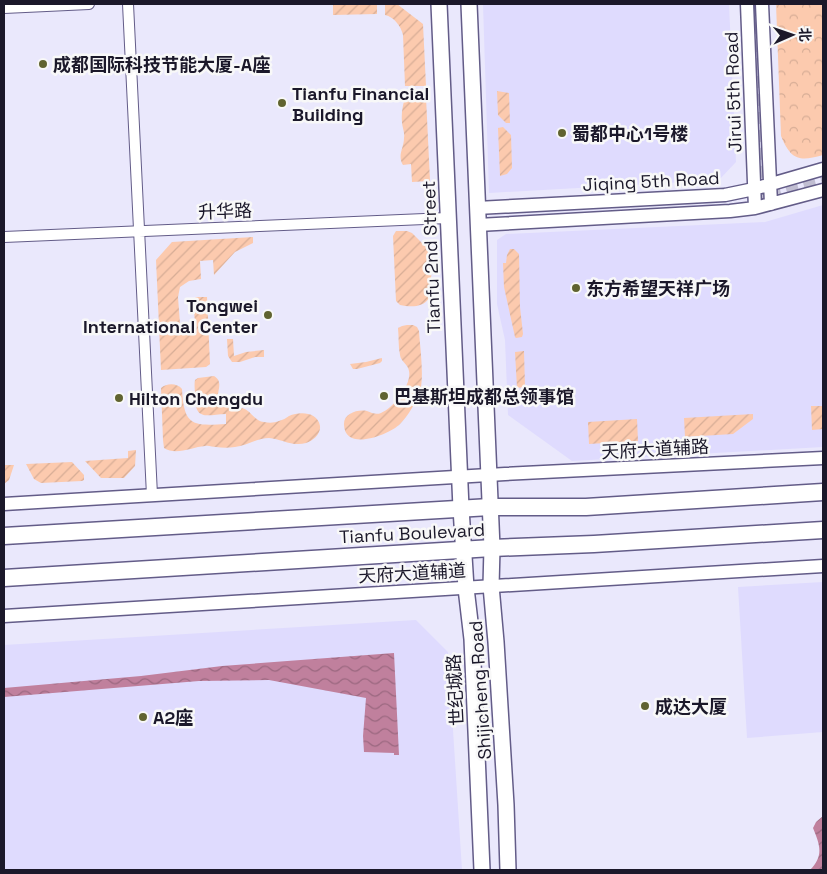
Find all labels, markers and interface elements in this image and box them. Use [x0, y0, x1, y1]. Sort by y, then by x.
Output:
north arrow [767, 10, 817, 60]
text: 北 [796, 27, 814, 42]
street label: Jirui 5th Road [719, 31, 747, 153]
place label: 成都国际科技节能大厦-A座 [53, 53, 270, 76]
marker: 成都国际科技节能大厦-A座 [37, 58, 49, 70]
place label: Tianfu Financial Building [292, 82, 429, 126]
marker: Tianfu Financial Building [276, 97, 288, 109]
place label: 蜀都中心1号楼 [572, 122, 688, 145]
marker: 蜀都中心1号楼 [556, 127, 568, 139]
street label: Jiqing 5th Road [582, 166, 720, 196]
street label: Tianfu 2nd Street [417, 180, 445, 334]
street label: 升华路 [198, 199, 252, 223]
place label: 东方希望天祥广场 [586, 277, 730, 300]
marker: 东方希望天祥广场 [570, 282, 582, 294]
place label: Tongwei International Center [83, 294, 258, 338]
marker: Tongwei International Center [262, 309, 274, 321]
place label: 巴基斯坦成都总领事馆 [394, 385, 574, 408]
place label: Hilton Chengdu [129, 387, 263, 410]
marker: 巴基斯坦成都总领事馆 [378, 390, 390, 402]
marker: Hilton Chengdu [113, 392, 125, 404]
street label: 天府大道辅路 [600, 435, 710, 463]
street label: Tianfu Boulevard [338, 518, 486, 548]
street label: 天府大道辅道 [357, 559, 467, 587]
street label: Shijicheng Road [464, 620, 496, 760]
street label: 世纪城路 [442, 653, 468, 727]
place label: 成达大厦 [655, 695, 727, 718]
marker: 成达大厦 [639, 700, 651, 712]
place label: A2座 [153, 706, 193, 729]
marker: A2座 [137, 711, 149, 723]

